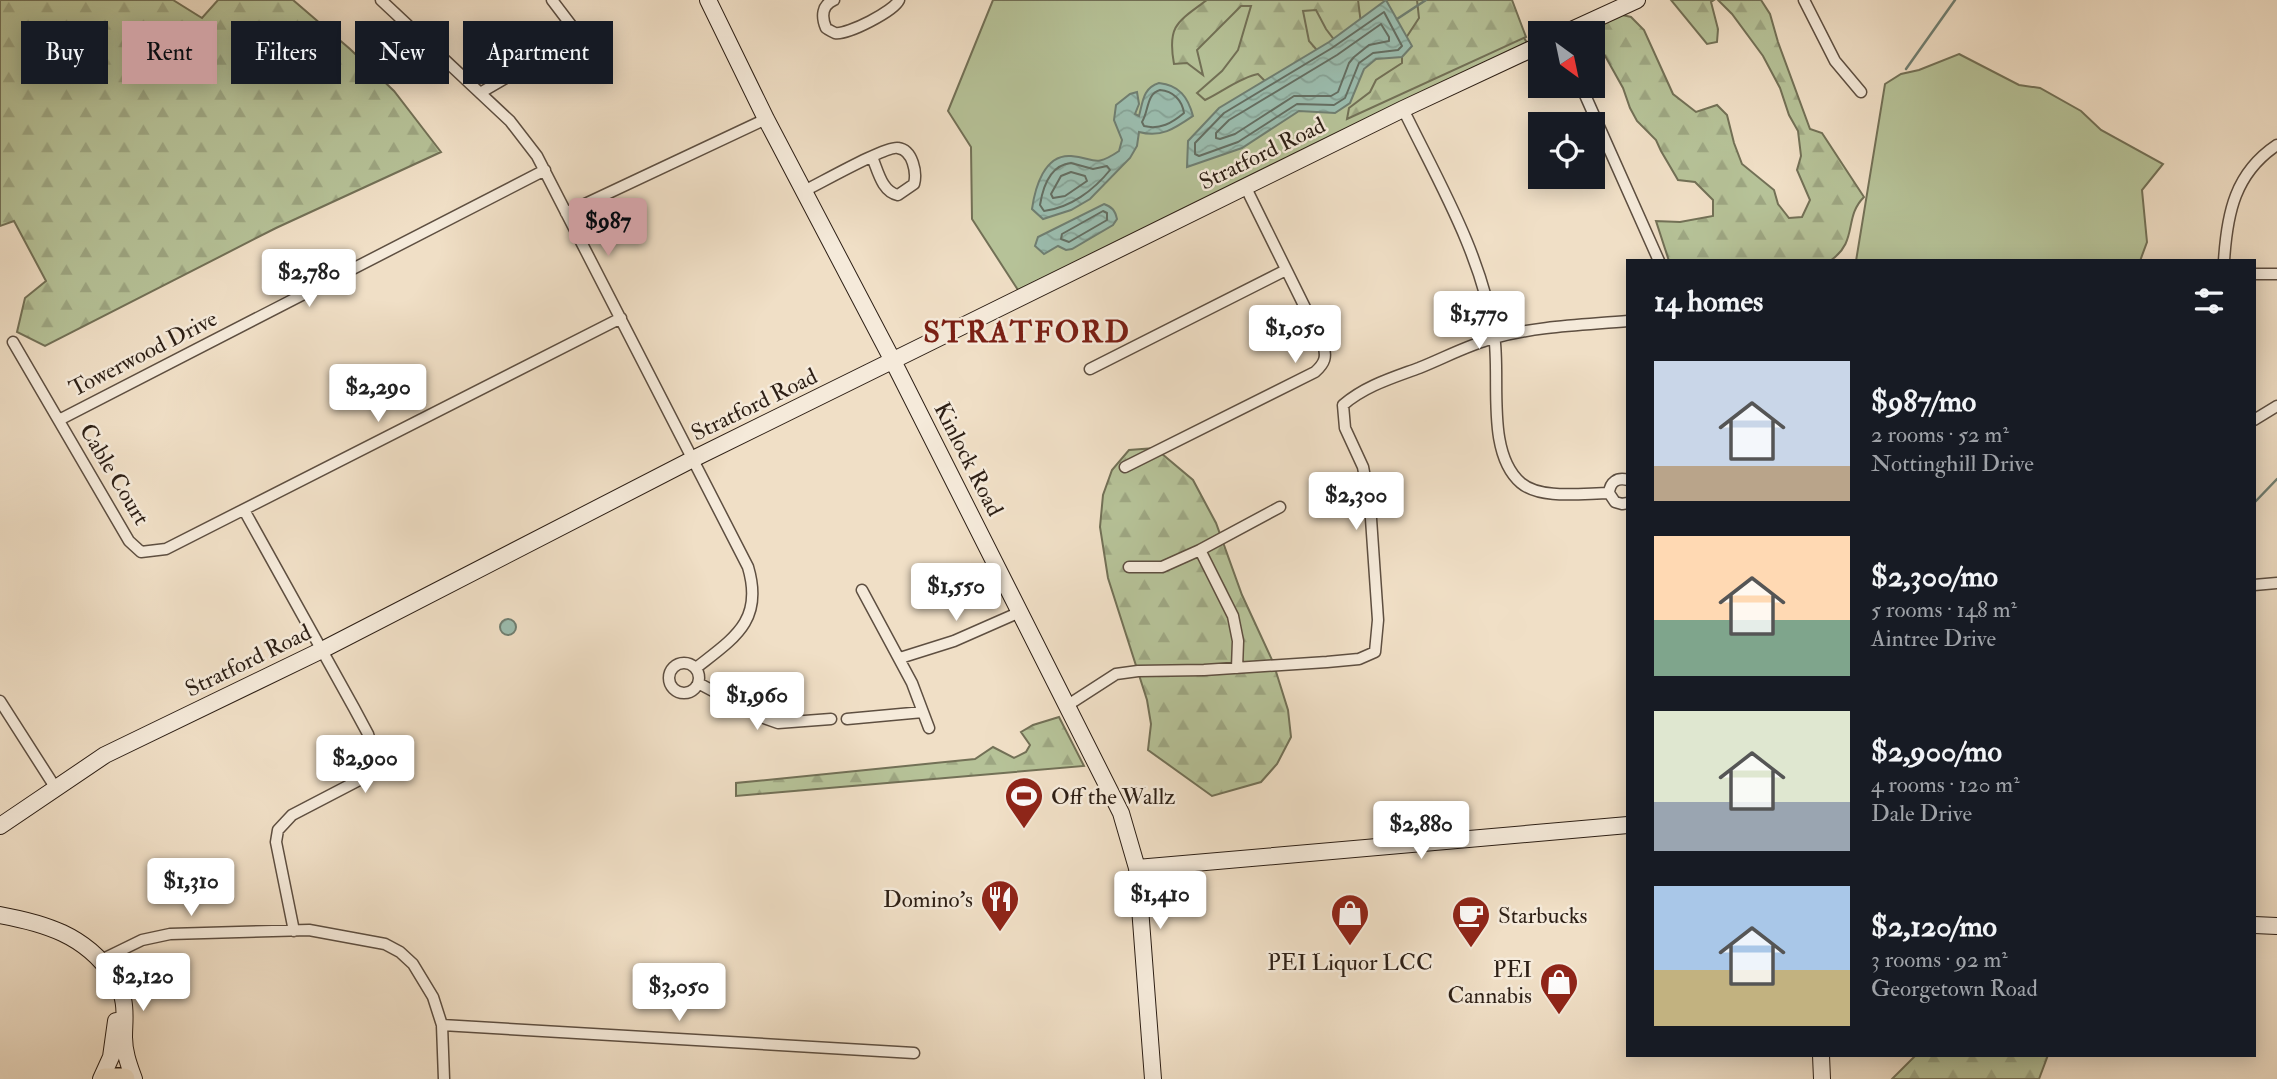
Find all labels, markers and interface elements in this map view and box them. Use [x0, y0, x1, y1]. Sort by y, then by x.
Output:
chip: Buy [21, 21, 108, 84]
chip: Rent [122, 21, 217, 84]
chip: Filters [231, 21, 341, 84]
chip: New [355, 21, 449, 84]
chip: Apartment [463, 21, 613, 84]
north arrow [1528, 21, 1605, 98]
map controls [1528, 21, 1605, 189]
street label: Stratford Road [1194, 110, 1330, 196]
button: locate [1528, 112, 1605, 189]
pin: $987 [567, 198, 649, 258]
text: $987 [585, 206, 631, 235]
pin: $2,780 [252, 250, 366, 309]
text: $2,780 [278, 257, 340, 286]
icon: filters [2190, 282, 2228, 320]
text: 14 homes [1654, 283, 1763, 320]
pin: $1,770 [1422, 292, 1536, 351]
text: $1,770 [1450, 299, 1508, 328]
street label: Towerwood Drive [64, 304, 222, 403]
pin: $1,050 [1238, 306, 1352, 365]
text: $1,050 [1265, 313, 1325, 342]
district label: STRATFORD [923, 314, 1131, 351]
street label: Stratford Road [686, 361, 822, 447]
pin: $2,290 [321, 364, 435, 424]
text: $2,290 [345, 372, 411, 401]
text: $987/mo [1871, 383, 1976, 420]
icon: home [1710, 389, 1794, 473]
street label: Kinlock Road [927, 397, 1010, 521]
street label: Cable Court [73, 418, 156, 530]
text: 2 rooms · 52 m² [1871, 420, 2009, 449]
text: Nottinghill Drive [1871, 449, 2034, 478]
pin: $2,300 [1299, 472, 1413, 532]
text: $2,300 [1325, 480, 1387, 509]
text: $2,300/mo [1871, 558, 1998, 595]
pin: $1,550 [899, 564, 1013, 623]
icon: home [1710, 564, 1794, 648]
text: $1,550 [927, 571, 985, 600]
text: 5 rooms · 148 m² [1871, 595, 2017, 624]
street label: Stratford Road [180, 617, 316, 703]
text: Aintree Drive [1871, 624, 1996, 653]
pin: $1,960 [700, 672, 814, 732]
text: $1,960 [726, 680, 788, 709]
text: $2,900/mo [1871, 733, 2002, 770]
pin: $2,900 [308, 736, 422, 795]
icon: home [1710, 739, 1794, 823]
text: $2,900 [332, 743, 398, 772]
text: 4 rooms · 120 m² [1871, 770, 2020, 799]
sports icon: Off the Wallz [1003, 775, 1045, 830]
place label: Off the Wallz [1051, 782, 1175, 811]
text: Dale Drive [1871, 799, 1972, 828]
pin: $2,880 [1364, 802, 1478, 861]
text: $2,880 [1389, 809, 1453, 838]
pin: $1,310 [134, 858, 248, 918]
text: $1,310 [163, 866, 219, 895]
pin: $1,410 [1103, 872, 1217, 931]
restaurant icon: Domino's [979, 878, 1021, 933]
text: $1,410 [1130, 879, 1190, 908]
place label: Domino's [883, 885, 973, 914]
shop icon: PEI Liquor LCC [1329, 892, 1371, 947]
cafe icon: Starbucks [1450, 894, 1492, 949]
place label: Starbucks [1498, 901, 1587, 930]
text: $2,120/mo [1871, 908, 1997, 945]
icon: home [1710, 914, 1794, 998]
text: 3 rooms · 92 m² [1871, 945, 2008, 974]
place label: PEI Liquor LCC [1267, 948, 1433, 977]
pin: $2,120 [86, 954, 200, 1013]
place label: PEI Cannabis [1447, 955, 1532, 1010]
text: $2,120 [112, 961, 174, 990]
shop icon: PEI Cannabis [1538, 961, 1580, 1016]
pin: $3,050 [622, 964, 736, 1023]
text: $3,050 [649, 971, 709, 1000]
text: Georgetown Road [1871, 974, 2038, 1003]

